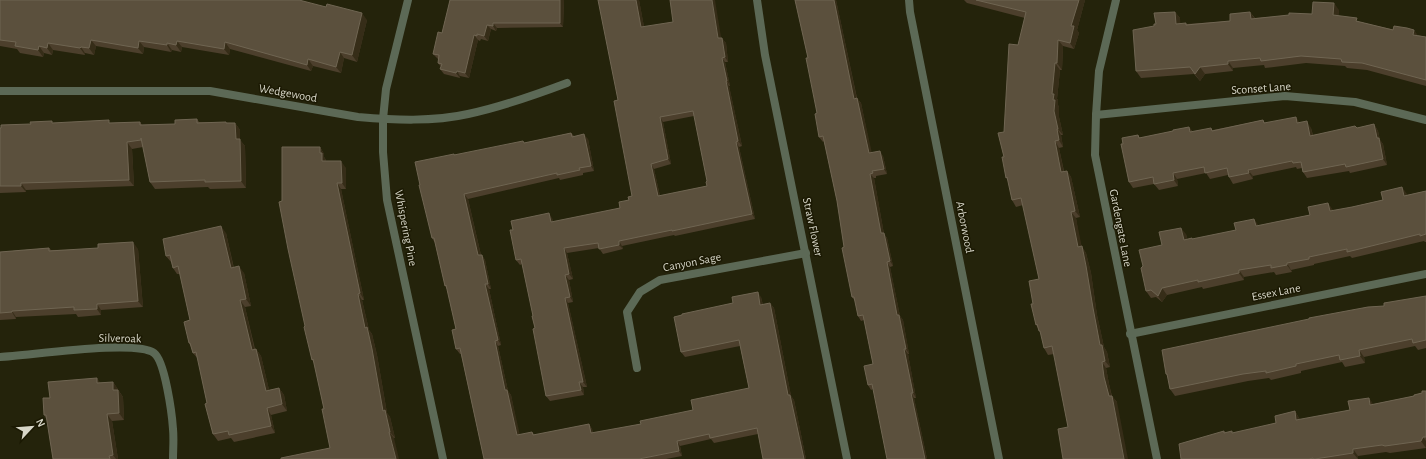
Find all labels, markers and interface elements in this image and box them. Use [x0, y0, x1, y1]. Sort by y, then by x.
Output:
street label: Sconset Lane [1231, 80, 1291, 96]
street label: Wedgewood [258, 82, 318, 104]
street label: Gardengate Lane [1108, 188, 1134, 268]
street label: Whispering Pine [393, 189, 419, 267]
street label: Straw Flower [801, 196, 825, 258]
street label: Arborwood [954, 200, 976, 254]
street label: Canyon Sage [662, 250, 722, 274]
street label: Essex Lane [1251, 281, 1301, 303]
street label: Silveroak [99, 332, 142, 344]
north arrow [12, 407, 52, 447]
text: N [34, 417, 47, 429]

